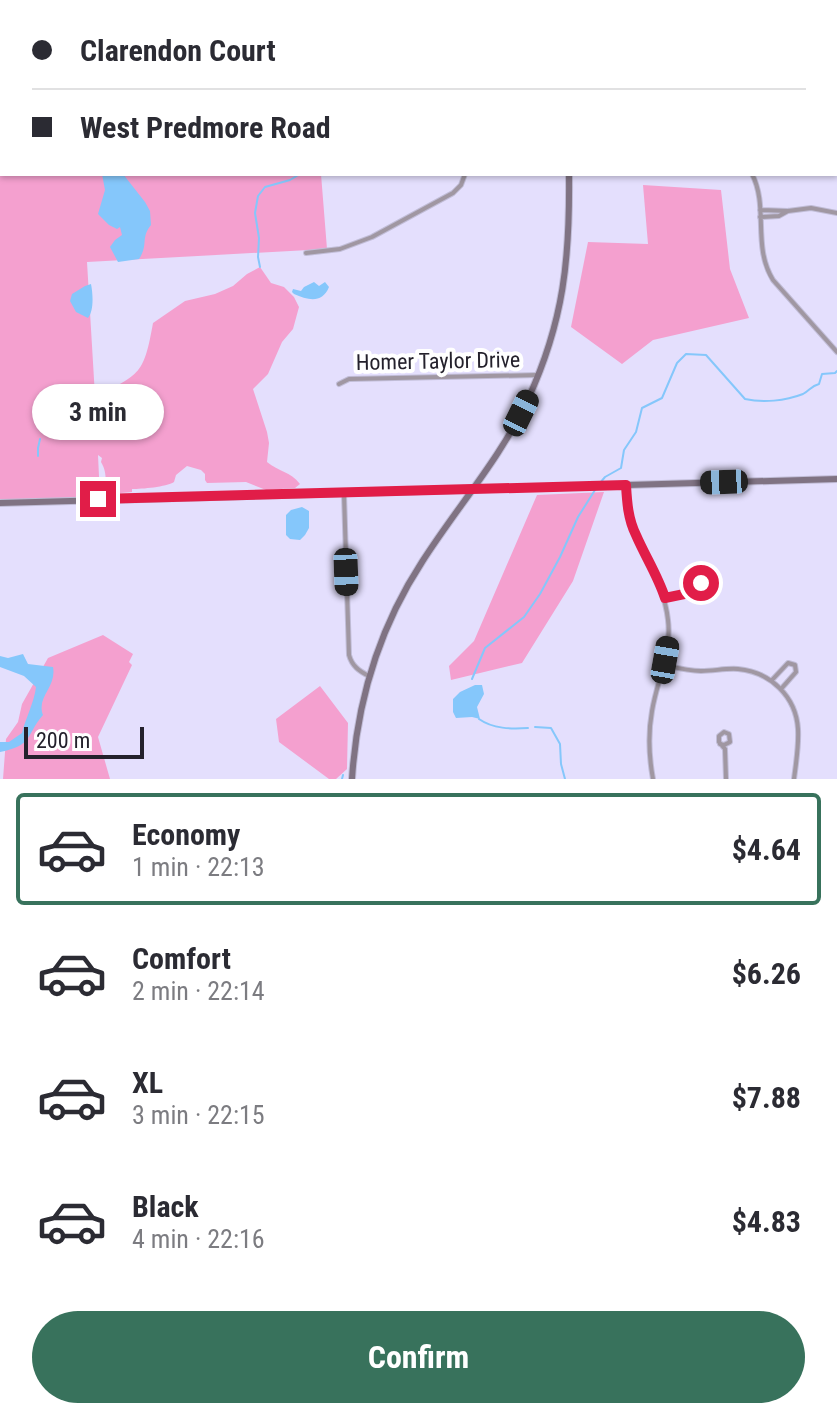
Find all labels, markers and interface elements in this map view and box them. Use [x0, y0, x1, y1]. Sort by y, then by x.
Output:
text: Clarendon Court [80, 33, 276, 68]
text: West Predmore Road [80, 110, 331, 145]
street label: Homer Taylor Drive [356, 347, 520, 375]
callout: 3 min [32, 383, 164, 439]
car [500, 386, 542, 440]
text: 3 min [69, 397, 127, 427]
car [700, 469, 748, 495]
route end [80, 481, 116, 517]
car [333, 548, 359, 596]
route start [683, 565, 719, 601]
car [649, 634, 681, 686]
scale bar [24, 723, 144, 759]
text: 200 m [36, 728, 90, 753]
icon: car [36, 813, 108, 885]
text: Economy [132, 817, 240, 852]
text: $4.64 [732, 832, 801, 867]
text: 1 min · 22:13 [132, 852, 265, 882]
icon: car [36, 937, 108, 1009]
text: Comfort [132, 941, 231, 976]
text: $6.26 [732, 956, 801, 991]
text: 2 min · 22:14 [132, 976, 265, 1006]
icon: car [36, 1061, 108, 1133]
text: XL [132, 1065, 163, 1100]
text: $7.88 [732, 1080, 801, 1115]
text: 3 min · 22:15 [132, 1100, 265, 1130]
icon: car [36, 1185, 108, 1257]
text: Black [132, 1189, 199, 1224]
text: $4.83 [732, 1204, 801, 1239]
text: 4 min · 22:16 [132, 1224, 265, 1254]
button: Confirm [32, 1311, 805, 1403]

